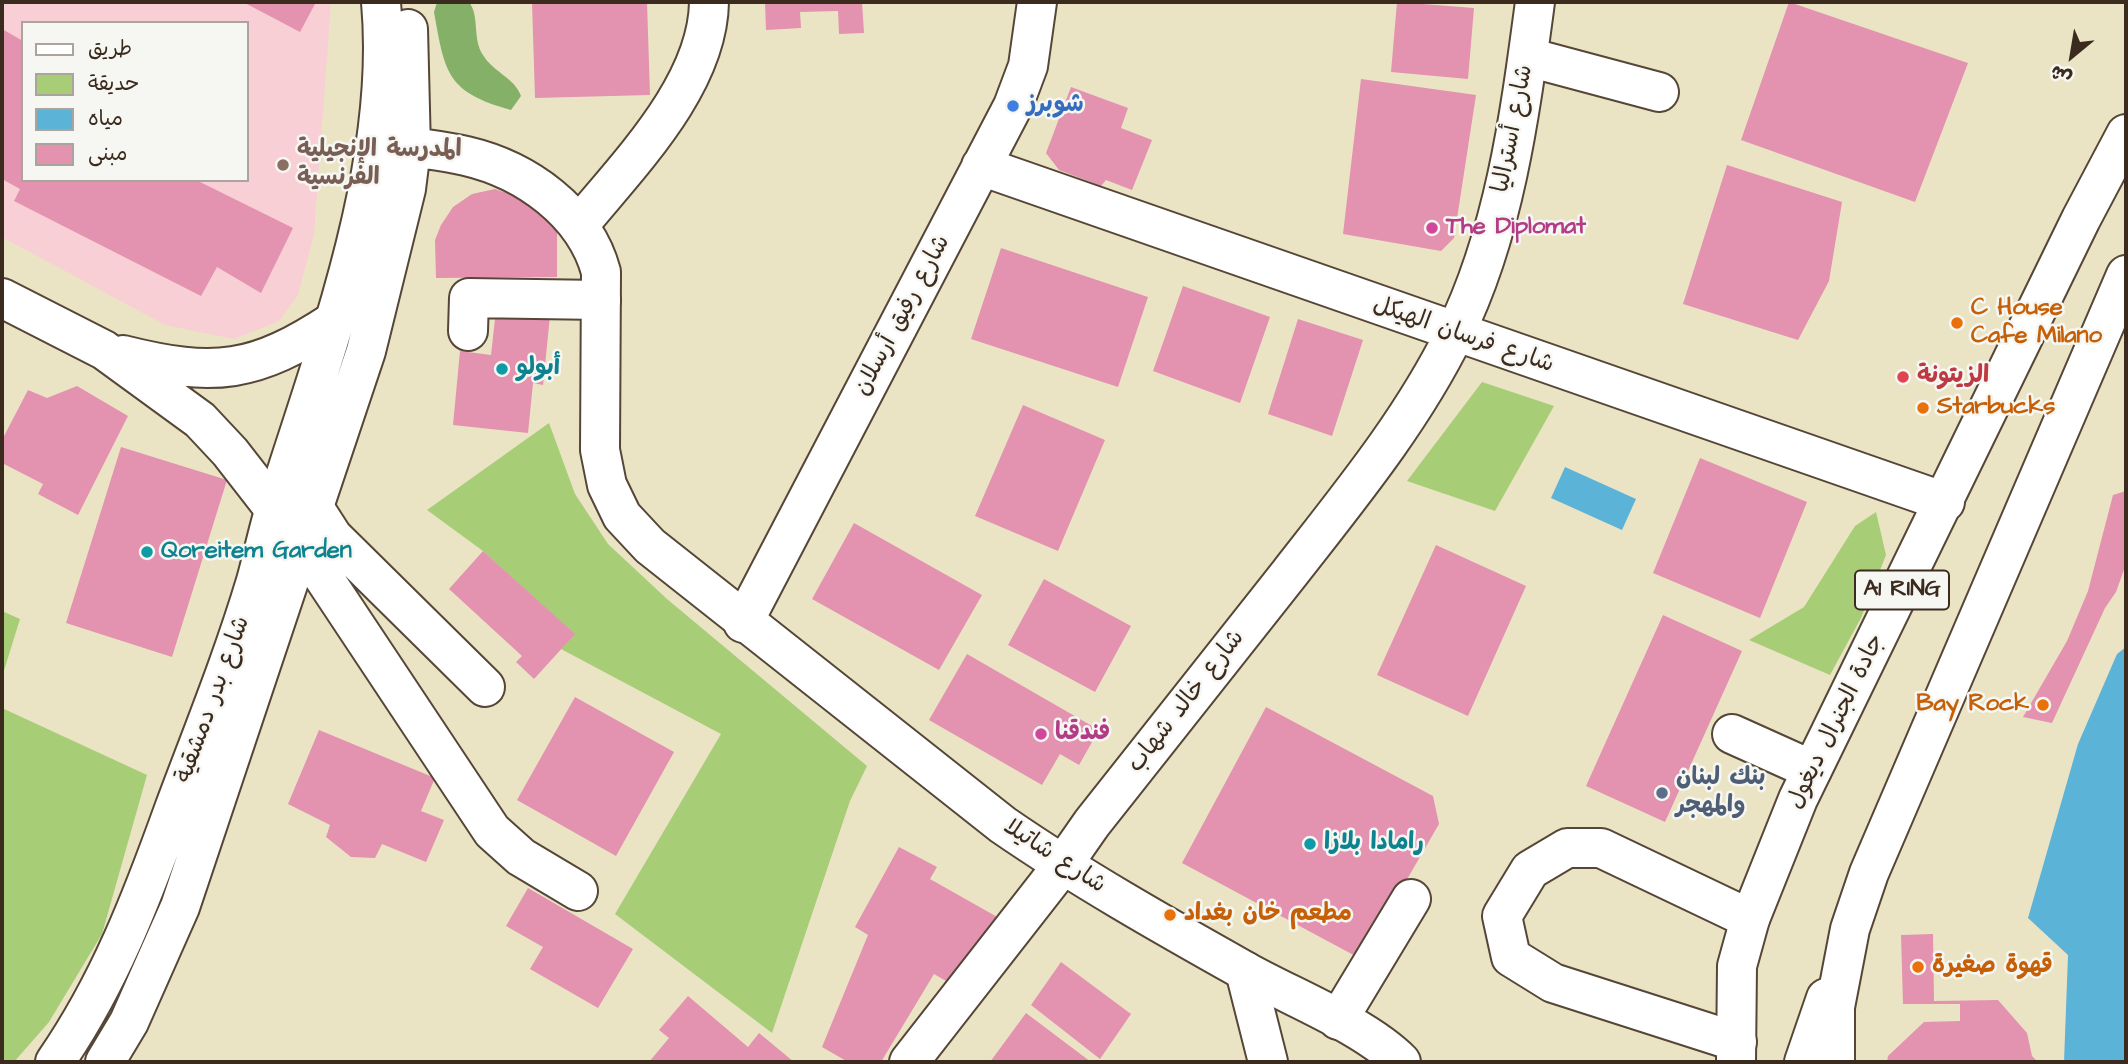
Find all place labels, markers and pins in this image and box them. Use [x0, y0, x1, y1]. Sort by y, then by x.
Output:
place label: شوبرز [1027, 92, 1084, 120]
marker: شوبرز [1005, 98, 1021, 114]
place label: المدرسة الإنجيلية الفرنسية [297, 137, 462, 193]
marker: المدرسة الإنجيلية الفرنسية [275, 157, 291, 173]
place label: The Diplomat [1446, 214, 1586, 242]
marker: The Diplomat [1424, 220, 1440, 236]
place label: C House Cafe Milano [1971, 295, 2102, 351]
marker: C House Cafe Milano [1949, 315, 1965, 331]
place label: أبولو [516, 355, 560, 383]
marker: أبولو [494, 361, 510, 377]
place label: الزيتونة [1917, 363, 1989, 391]
marker: الزيتونة [1895, 369, 1911, 385]
place label: Starbucks [1937, 394, 2055, 422]
marker: Starbucks [1915, 400, 1931, 416]
place label: Qoreitem Garden [161, 538, 352, 566]
marker: Qoreitem Garden [139, 544, 155, 560]
place label: Bay Rock [1916, 691, 2029, 719]
marker: Bay Rock [2035, 697, 2051, 713]
place label: فندقنا [1055, 720, 1110, 748]
marker: فندقنا [1033, 726, 1049, 742]
place label: بنك لبنان والمهجر [1676, 765, 1765, 821]
marker: بنك لبنان والمهجر [1654, 785, 1670, 801]
place label: رامادا بلازا [1324, 830, 1424, 858]
marker: رامادا بلازا [1302, 836, 1318, 852]
place label: مطعم خان بغداد [1184, 901, 1352, 929]
marker: مطعم خان بغداد [1162, 907, 1178, 923]
place label: قهوة صغيرة [1932, 953, 2053, 981]
marker: قهوة صغيرة [1910, 959, 1926, 975]

